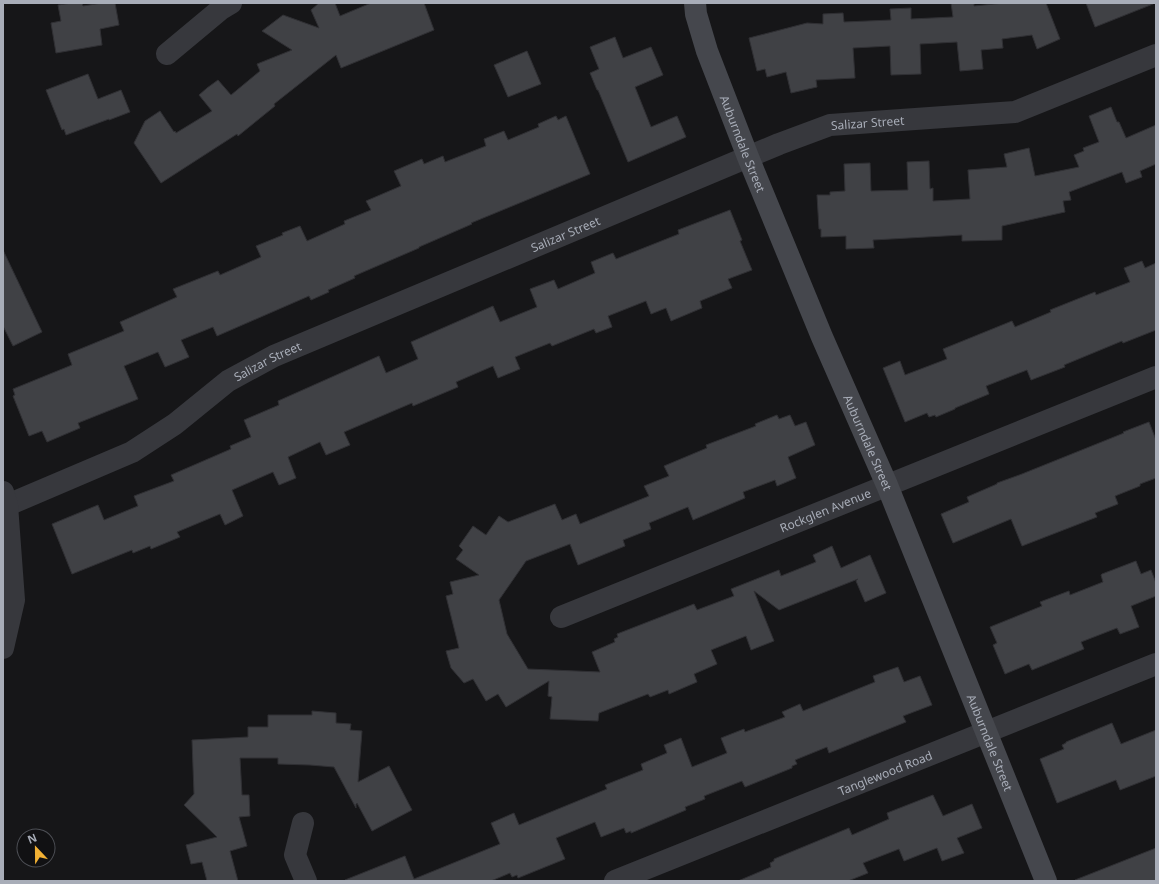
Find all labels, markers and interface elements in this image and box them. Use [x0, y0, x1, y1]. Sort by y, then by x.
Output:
street label: Auburndale Street [716, 93, 770, 195]
street label: Salizar Street [830, 111, 906, 133]
street label: Salizar Street [528, 211, 603, 256]
street label: Salizar Street [230, 337, 304, 385]
street label: Auburndale Street [840, 392, 897, 493]
street label: Rockglen Avenue [777, 484, 873, 536]
street label: Auburndale Street [963, 692, 1018, 794]
street label: Tanglewood Road [835, 746, 935, 799]
north arrow [16, 828, 56, 868]
text: N [25, 830, 39, 847]

